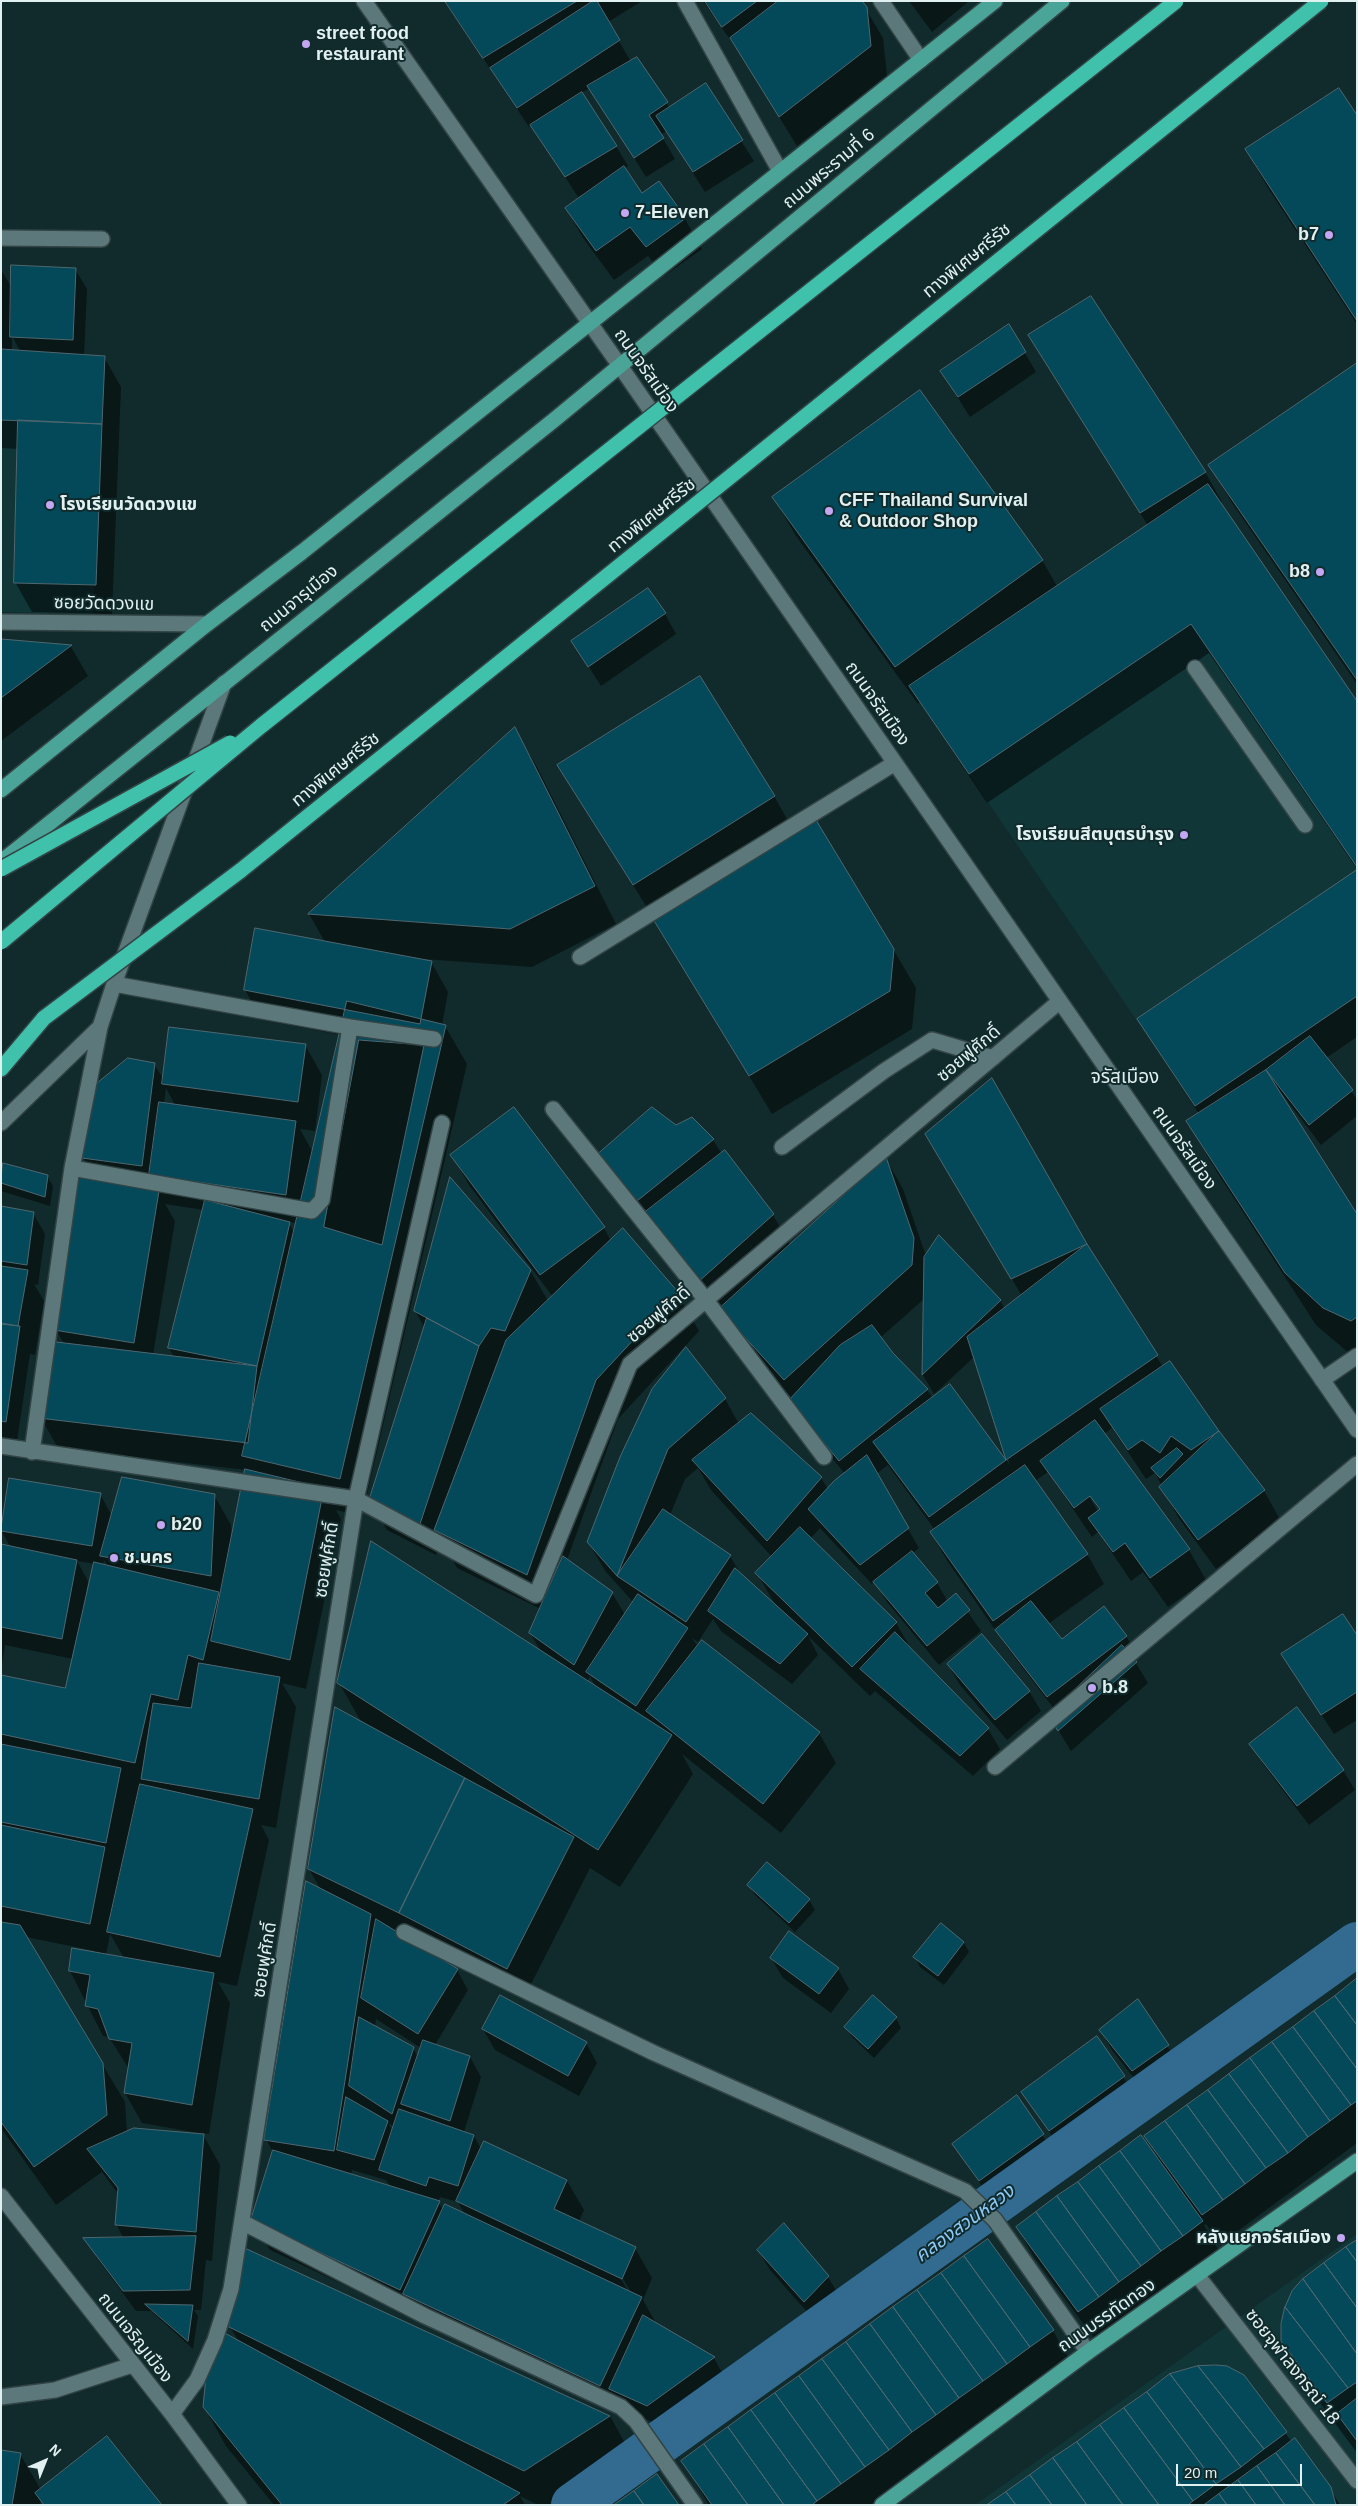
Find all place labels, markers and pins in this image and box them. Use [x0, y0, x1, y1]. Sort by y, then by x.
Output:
place label: street food restaurant [316, 23, 409, 66]
marker: street food restaurant [300, 38, 312, 50]
place label: 7-Eleven [635, 202, 709, 224]
marker: 7-Eleven [619, 207, 631, 219]
place label: b7 [1298, 224, 1319, 246]
marker: b7 [1323, 229, 1335, 241]
place label: CFF Thailand Survival & Outdoor Shop [839, 490, 1028, 532]
place label: โรงเรียนวัดดวงแข [60, 494, 197, 516]
marker: โรงเรียนวัดดวงแข [44, 499, 56, 511]
marker: CFF Thailand Survival & Outdoor Shop [823, 505, 835, 517]
place label: b8 [1289, 561, 1310, 583]
marker: b8 [1314, 566, 1326, 578]
place label: โรงเรียนสีตบุตรบำรุง [1016, 824, 1174, 846]
marker: โรงเรียนสีตบุตรบำรุง [1178, 829, 1190, 841]
place label: b20 [171, 1514, 202, 1536]
marker: b20 [155, 1519, 167, 1531]
place label: ช.นคร [124, 1547, 172, 1569]
marker: ช.นคร [108, 1552, 120, 1564]
place label: b.8 [1102, 1677, 1128, 1699]
marker: b.8 [1086, 1682, 1098, 1694]
place label: หลังแยกจรัสเมือง [1196, 2227, 1331, 2249]
marker: หลังแยกจรัสเมือง [1335, 2232, 1347, 2244]

